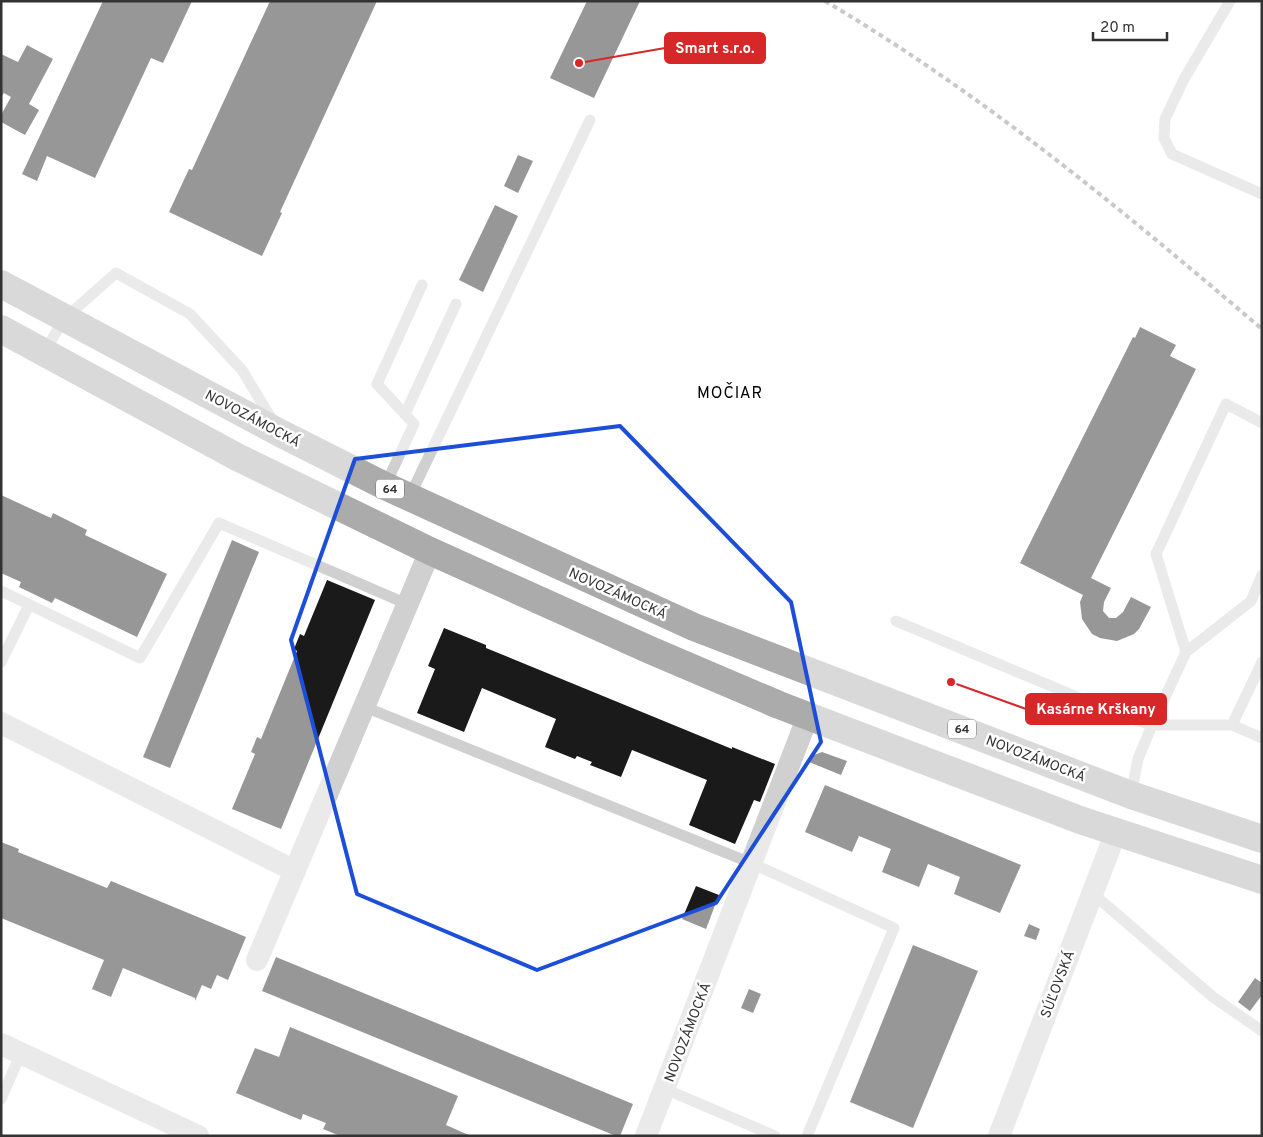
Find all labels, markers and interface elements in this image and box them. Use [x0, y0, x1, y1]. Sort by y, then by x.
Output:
scale bar [1093, 10, 1167, 42]
text: 20 m [1100, 19, 1135, 38]
callout: Smart s.r.o. [665, 33, 765, 63]
text: Smart s.r.o. [675, 40, 755, 59]
district label: MOČIAR [697, 382, 763, 404]
street label: NOVOZÁMOCKÁ [202, 386, 303, 452]
road number: 64 [376, 479, 404, 498]
street label: NOVOZÁMOCKÁ [566, 564, 669, 624]
callout: Kasárne Krškany [1026, 694, 1166, 724]
text: Kasárne Krškany [1036, 701, 1156, 720]
road number: 64 [948, 720, 976, 739]
street label: NOVOZÁMOCKÁ [983, 732, 1088, 786]
street label: SÚĽOVSKÁ [1037, 948, 1079, 1021]
street label: NOVOZÁMOCKÁ [661, 980, 715, 1085]

